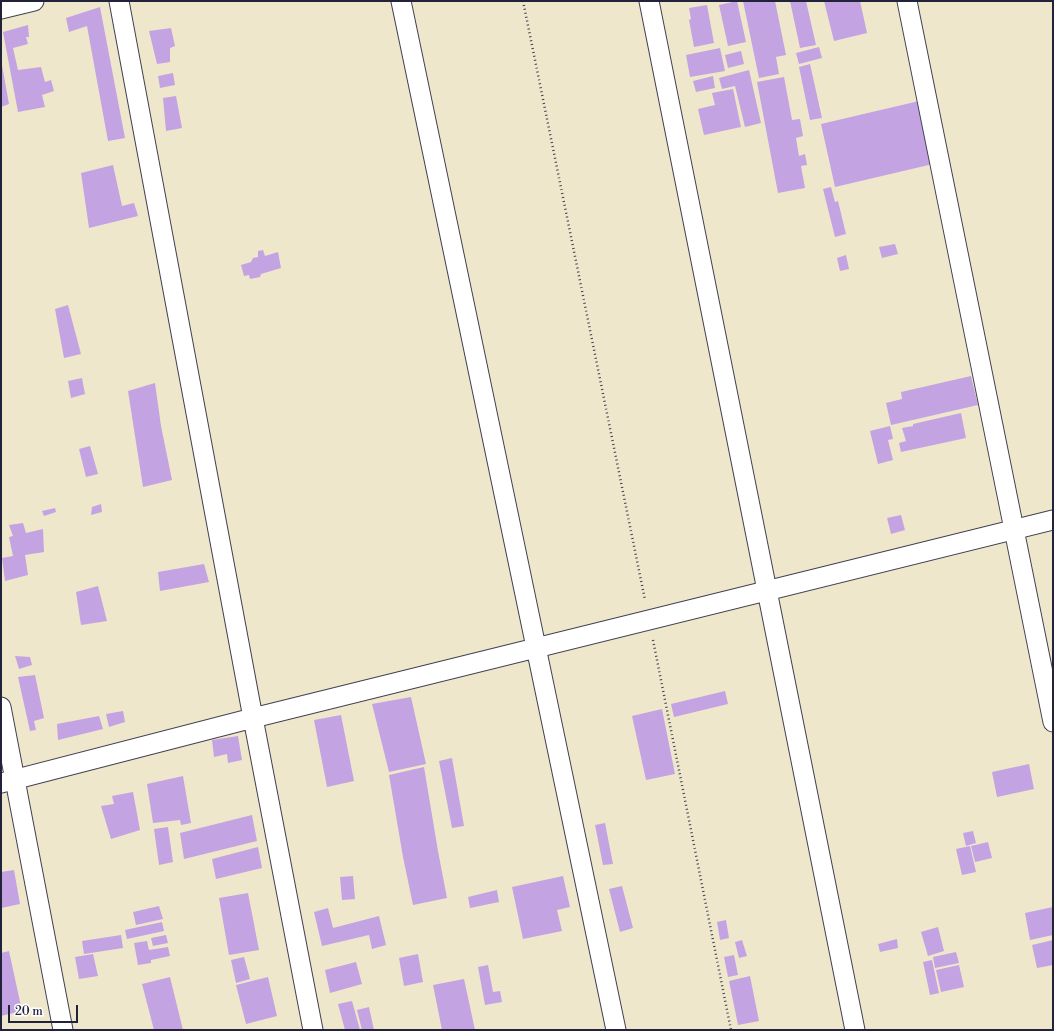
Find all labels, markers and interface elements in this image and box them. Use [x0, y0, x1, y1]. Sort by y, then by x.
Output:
scale bar [10, 997, 80, 1023]
text: 20 m [15, 1004, 43, 1019]

